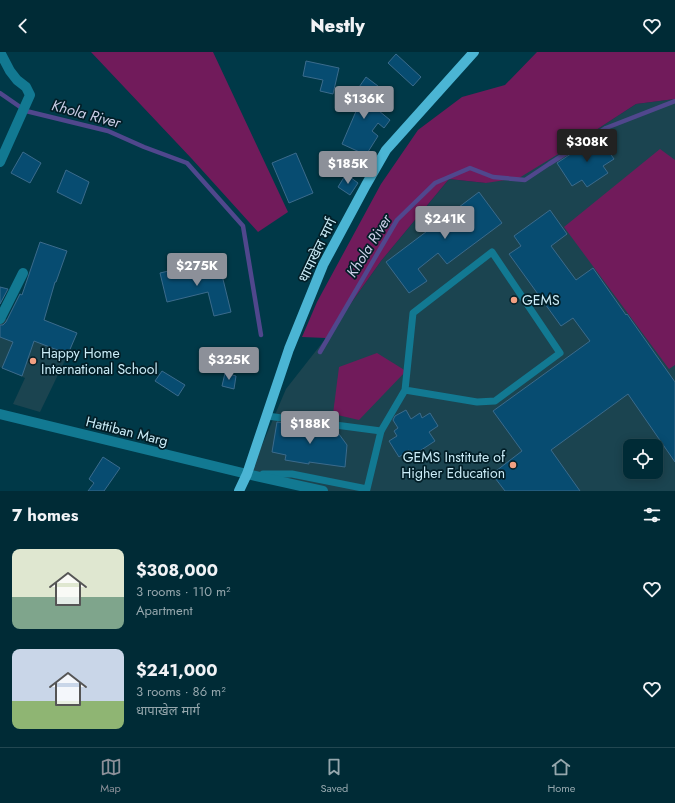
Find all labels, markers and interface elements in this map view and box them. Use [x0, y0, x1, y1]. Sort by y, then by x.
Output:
text: Nestly [310, 13, 365, 39]
icon: back [12, 15, 34, 37]
icon: heart [641, 15, 663, 37]
pin: $136K [336, 86, 392, 120]
text: $136K [344, 89, 384, 108]
water label: Khola River [49, 94, 124, 134]
pin: $308K [559, 129, 615, 163]
text: $308K [566, 132, 608, 151]
pin: $185K [320, 151, 376, 185]
text: $185K [328, 154, 368, 173]
pin: $241K [417, 206, 473, 240]
water label: Khola River [341, 209, 398, 282]
text: $241K [424, 209, 466, 228]
street label: धापाखेल मार्ग [293, 214, 342, 285]
pin: $275K [169, 253, 225, 287]
text: $275K [176, 256, 218, 275]
place label: GEMS [522, 290, 560, 310]
marker: GEMS [509, 295, 519, 305]
place label: Happy Home International School [41, 343, 158, 379]
pin: $325K [201, 347, 257, 381]
text: $325K [208, 350, 250, 369]
marker: Happy Home International School [28, 356, 38, 366]
street label: Hattiban Marg [84, 411, 170, 451]
pin: $188K [282, 411, 338, 445]
text: $188K [290, 414, 330, 433]
map controls [623, 439, 663, 479]
button: locate [623, 439, 663, 479]
place label: GEMS Institute of Higher Education [401, 447, 506, 483]
marker: GEMS Institute of Higher Education [508, 460, 518, 470]
text: 7 homes [12, 503, 79, 527]
icon: filters [641, 504, 663, 526]
text: $308,000 [136, 558, 218, 582]
icon: home [44, 565, 92, 613]
icon: heart [641, 578, 663, 600]
text: 3 rooms · 110 m² [136, 582, 231, 601]
text: Apartment [136, 601, 193, 620]
text: $241,000 [136, 658, 218, 682]
icon: home [44, 665, 92, 713]
icon: heart [641, 678, 663, 700]
text: 3 rooms · 86 m² [136, 682, 226, 701]
text: धापाखेल मार्ग [136, 701, 200, 720]
tab: Map [100, 756, 122, 796]
tab: Saved [321, 756, 348, 796]
tab: Home [547, 756, 576, 796]

